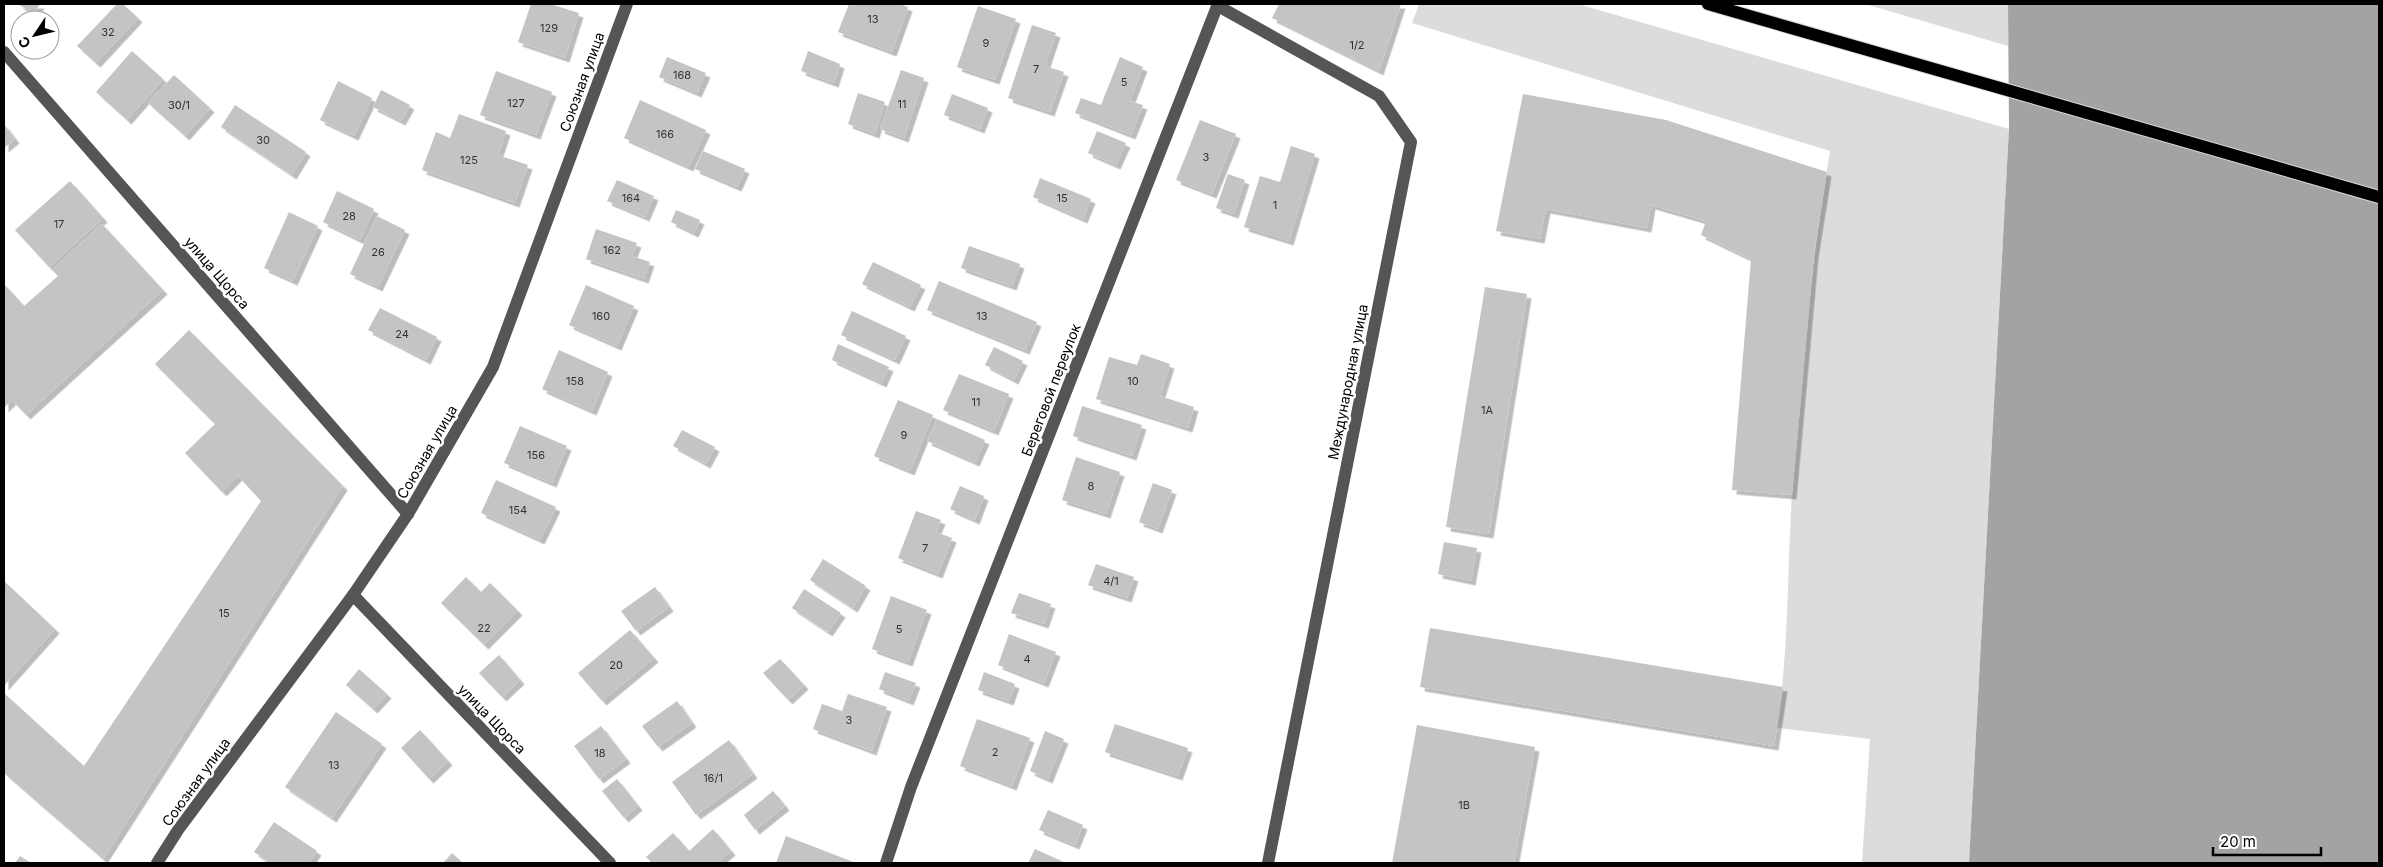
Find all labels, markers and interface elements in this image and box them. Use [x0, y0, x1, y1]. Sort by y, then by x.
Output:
north arrow [10, 10, 60, 60]
house number: 13 [867, 12, 879, 26]
house number: 129 [540, 21, 558, 35]
house number: 32 [101, 25, 115, 39]
street label: Союзная улица [556, 30, 607, 134]
text: С [14, 34, 34, 52]
house number: 9 [983, 36, 990, 50]
house number: 1/2 [1349, 38, 1365, 52]
house number: 7 [1033, 62, 1039, 76]
house number: 168 [673, 68, 691, 82]
house number: 5 [1121, 75, 1128, 89]
house number: 127 [507, 96, 525, 110]
house number: 11 [898, 97, 906, 111]
house number: 30/1 [168, 98, 190, 112]
house number: 166 [656, 127, 674, 141]
house number: 30 [256, 133, 270, 147]
house number: 3 [1203, 150, 1210, 164]
house number: 125 [460, 153, 478, 167]
house number: 164 [622, 191, 640, 205]
house number: 15 [1056, 191, 1068, 205]
house number: 1 [1273, 198, 1277, 212]
house number: 28 [342, 209, 356, 223]
house number: 17 [54, 217, 64, 231]
street label: улица Щорса [181, 233, 253, 312]
house number: 162 [603, 243, 621, 257]
house number: 26 [371, 245, 385, 259]
street label: Международная улица [1324, 303, 1371, 461]
house number: 160 [592, 309, 610, 323]
house number: 13 [976, 309, 988, 323]
street label: Береговой переулок [1017, 321, 1084, 459]
house number: 24 [395, 327, 409, 341]
house number: 158 [566, 374, 584, 388]
house number: 10 [1127, 374, 1139, 388]
house number: 11 [972, 395, 980, 409]
street label: Союзная улица [393, 402, 460, 501]
house number: 1А [1481, 403, 1493, 417]
house number: 9 [901, 428, 908, 442]
house number: 156 [527, 448, 545, 462]
house number: 8 [1088, 479, 1095, 493]
house number: 154 [509, 503, 527, 517]
house number: 7 [922, 541, 928, 555]
house number: 4/1 [1103, 574, 1119, 588]
house number: 15 [218, 606, 230, 620]
house number: 22 [477, 621, 491, 635]
house number: 5 [896, 622, 903, 636]
house number: 4 [1023, 652, 1031, 666]
house number: 20 [609, 658, 623, 672]
street label: улица Щорса [455, 680, 530, 757]
house number: 3 [846, 713, 853, 727]
street label: Союзная улица [158, 734, 233, 829]
house number: 2 [992, 745, 998, 759]
house number: 18 [594, 746, 606, 760]
house number: 13 [328, 758, 340, 772]
house number: 16/1 [703, 771, 723, 785]
house number: 1В [1458, 798, 1470, 812]
scale bar [2213, 824, 2320, 856]
text: 20 m [2220, 832, 2256, 851]

